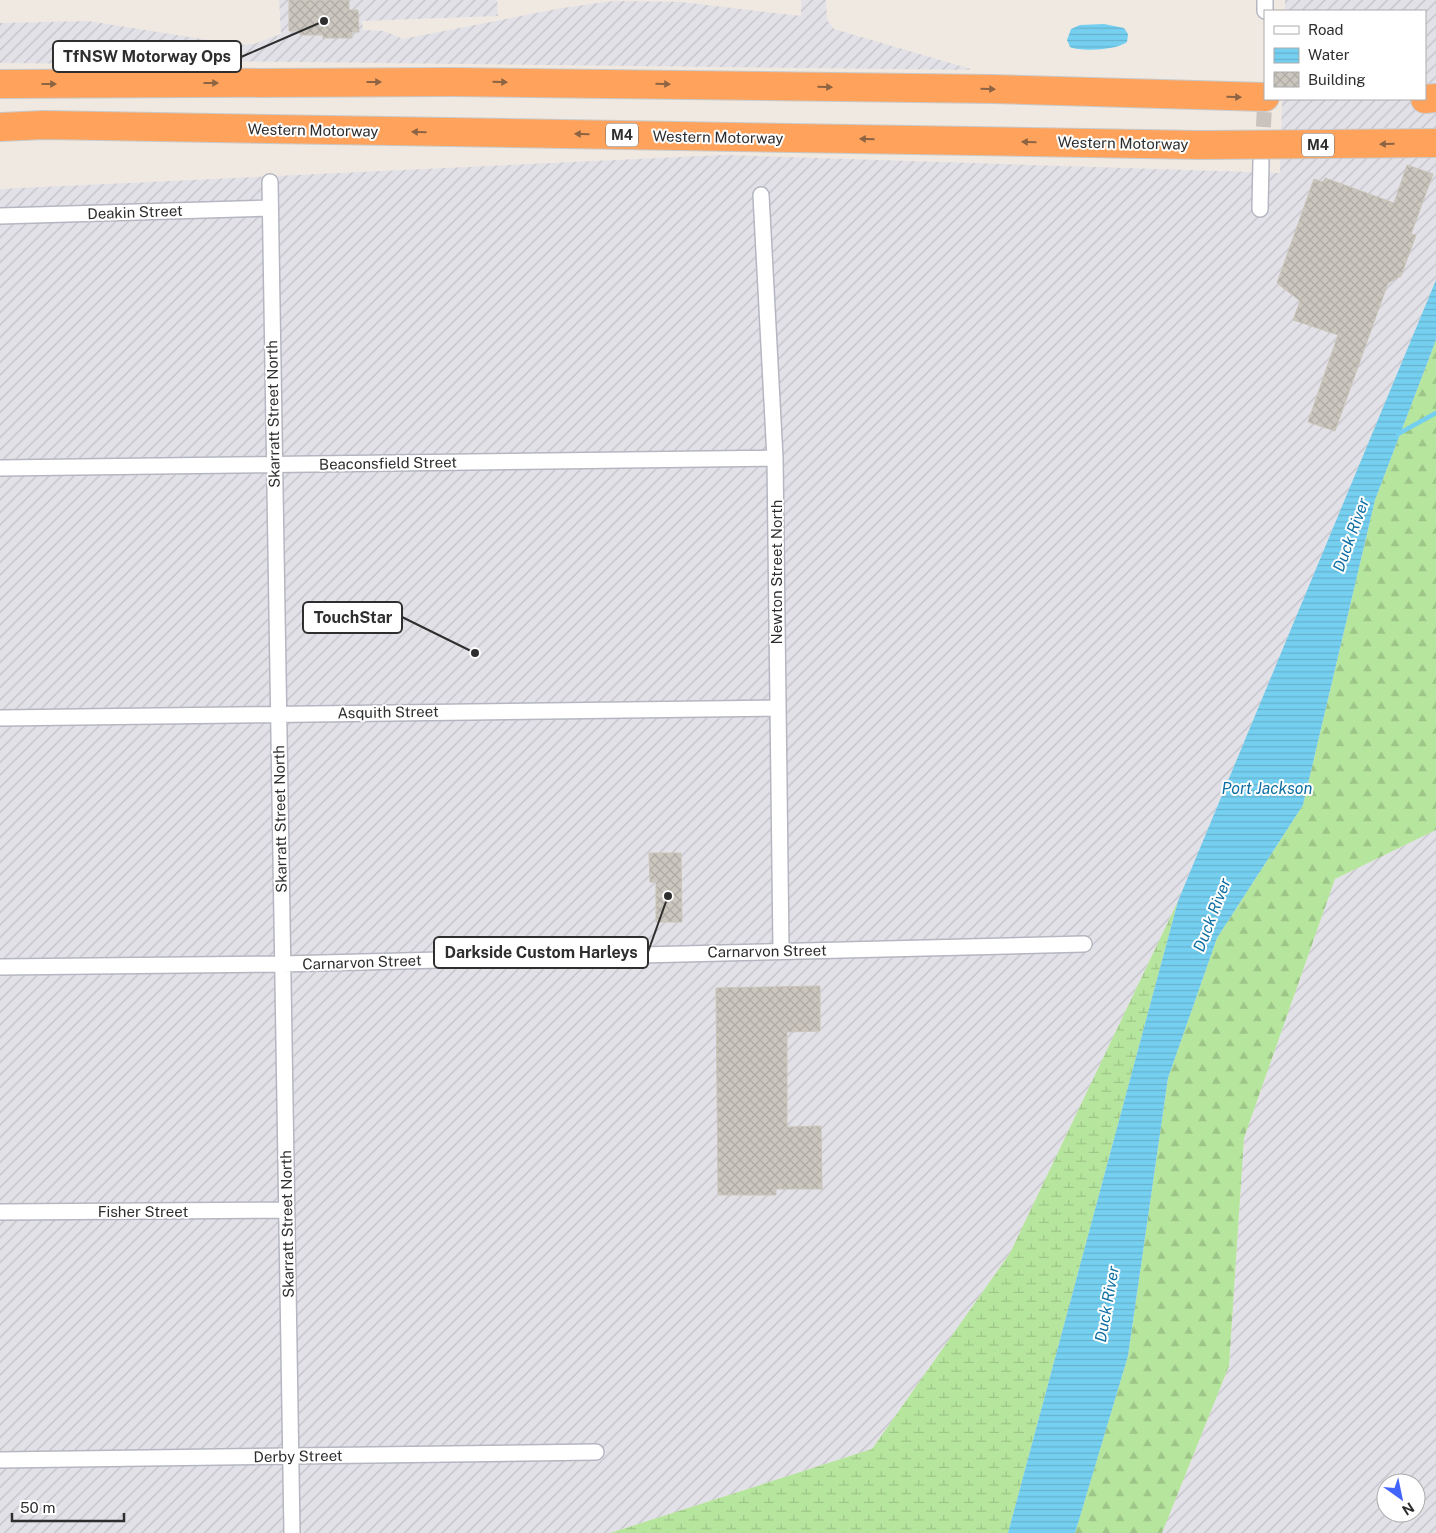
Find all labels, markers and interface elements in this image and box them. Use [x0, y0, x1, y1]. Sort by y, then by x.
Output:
legend [1264, 10, 1426, 100]
text: Road [1308, 21, 1344, 38]
callout: TfNSW Motorway Ops [53, 41, 241, 72]
text: Water [1308, 46, 1350, 63]
text: TfNSW Motorway Ops [63, 47, 231, 66]
text: Building [1308, 71, 1366, 88]
one-way arrow [366, 78, 382, 86]
one-way arrow [493, 78, 509, 86]
one-way arrow [203, 79, 219, 87]
one-way arrow [41, 80, 57, 88]
one-way arrow [655, 81, 671, 89]
one-way arrow [818, 83, 834, 91]
one-way arrow [980, 85, 996, 93]
one-way arrow [1226, 93, 1242, 101]
street label: Western Motorway [247, 120, 379, 140]
road number: M4 [606, 124, 638, 146]
street label: Western Motorway [652, 127, 784, 147]
one-way arrow [411, 128, 427, 136]
one-way arrow [573, 130, 589, 138]
street label: Western Motorway [1057, 133, 1189, 153]
road number: M4 [1302, 134, 1334, 156]
one-way arrow [858, 135, 874, 143]
one-way arrow [1021, 138, 1037, 146]
one-way arrow [1379, 140, 1395, 148]
street label: Deakin Street [87, 202, 183, 222]
street label: Skarratt Street North [263, 340, 283, 488]
street label: Beaconsfield Street [319, 453, 457, 473]
water label: Duck River [1329, 495, 1373, 574]
street label: Newton Street North [768, 499, 785, 645]
callout: TouchStar [303, 602, 402, 633]
text: TouchStar [314, 608, 393, 627]
street label: Asquith Street [337, 703, 439, 721]
street label: Skarratt Street North [270, 745, 290, 893]
water label: Port Jackson [1222, 779, 1313, 798]
water label: Duck River [1189, 875, 1235, 954]
callout: Darkside Custom Harleys [434, 937, 648, 968]
street label: Carnarvon Street [707, 941, 827, 961]
text: Darkside Custom Harleys [444, 943, 638, 962]
street label: Carnarvon Street [302, 951, 422, 973]
street label: Skarratt Street North [277, 1150, 297, 1298]
street label: Fisher Street [98, 1203, 189, 1220]
water label: Duck River [1091, 1263, 1123, 1344]
street label: Derby Street [253, 1447, 343, 1465]
north arrow [1376, 1473, 1426, 1523]
scale bar [12, 1490, 125, 1522]
text: 50 m [20, 1499, 55, 1516]
text: N [1399, 1499, 1417, 1519]

